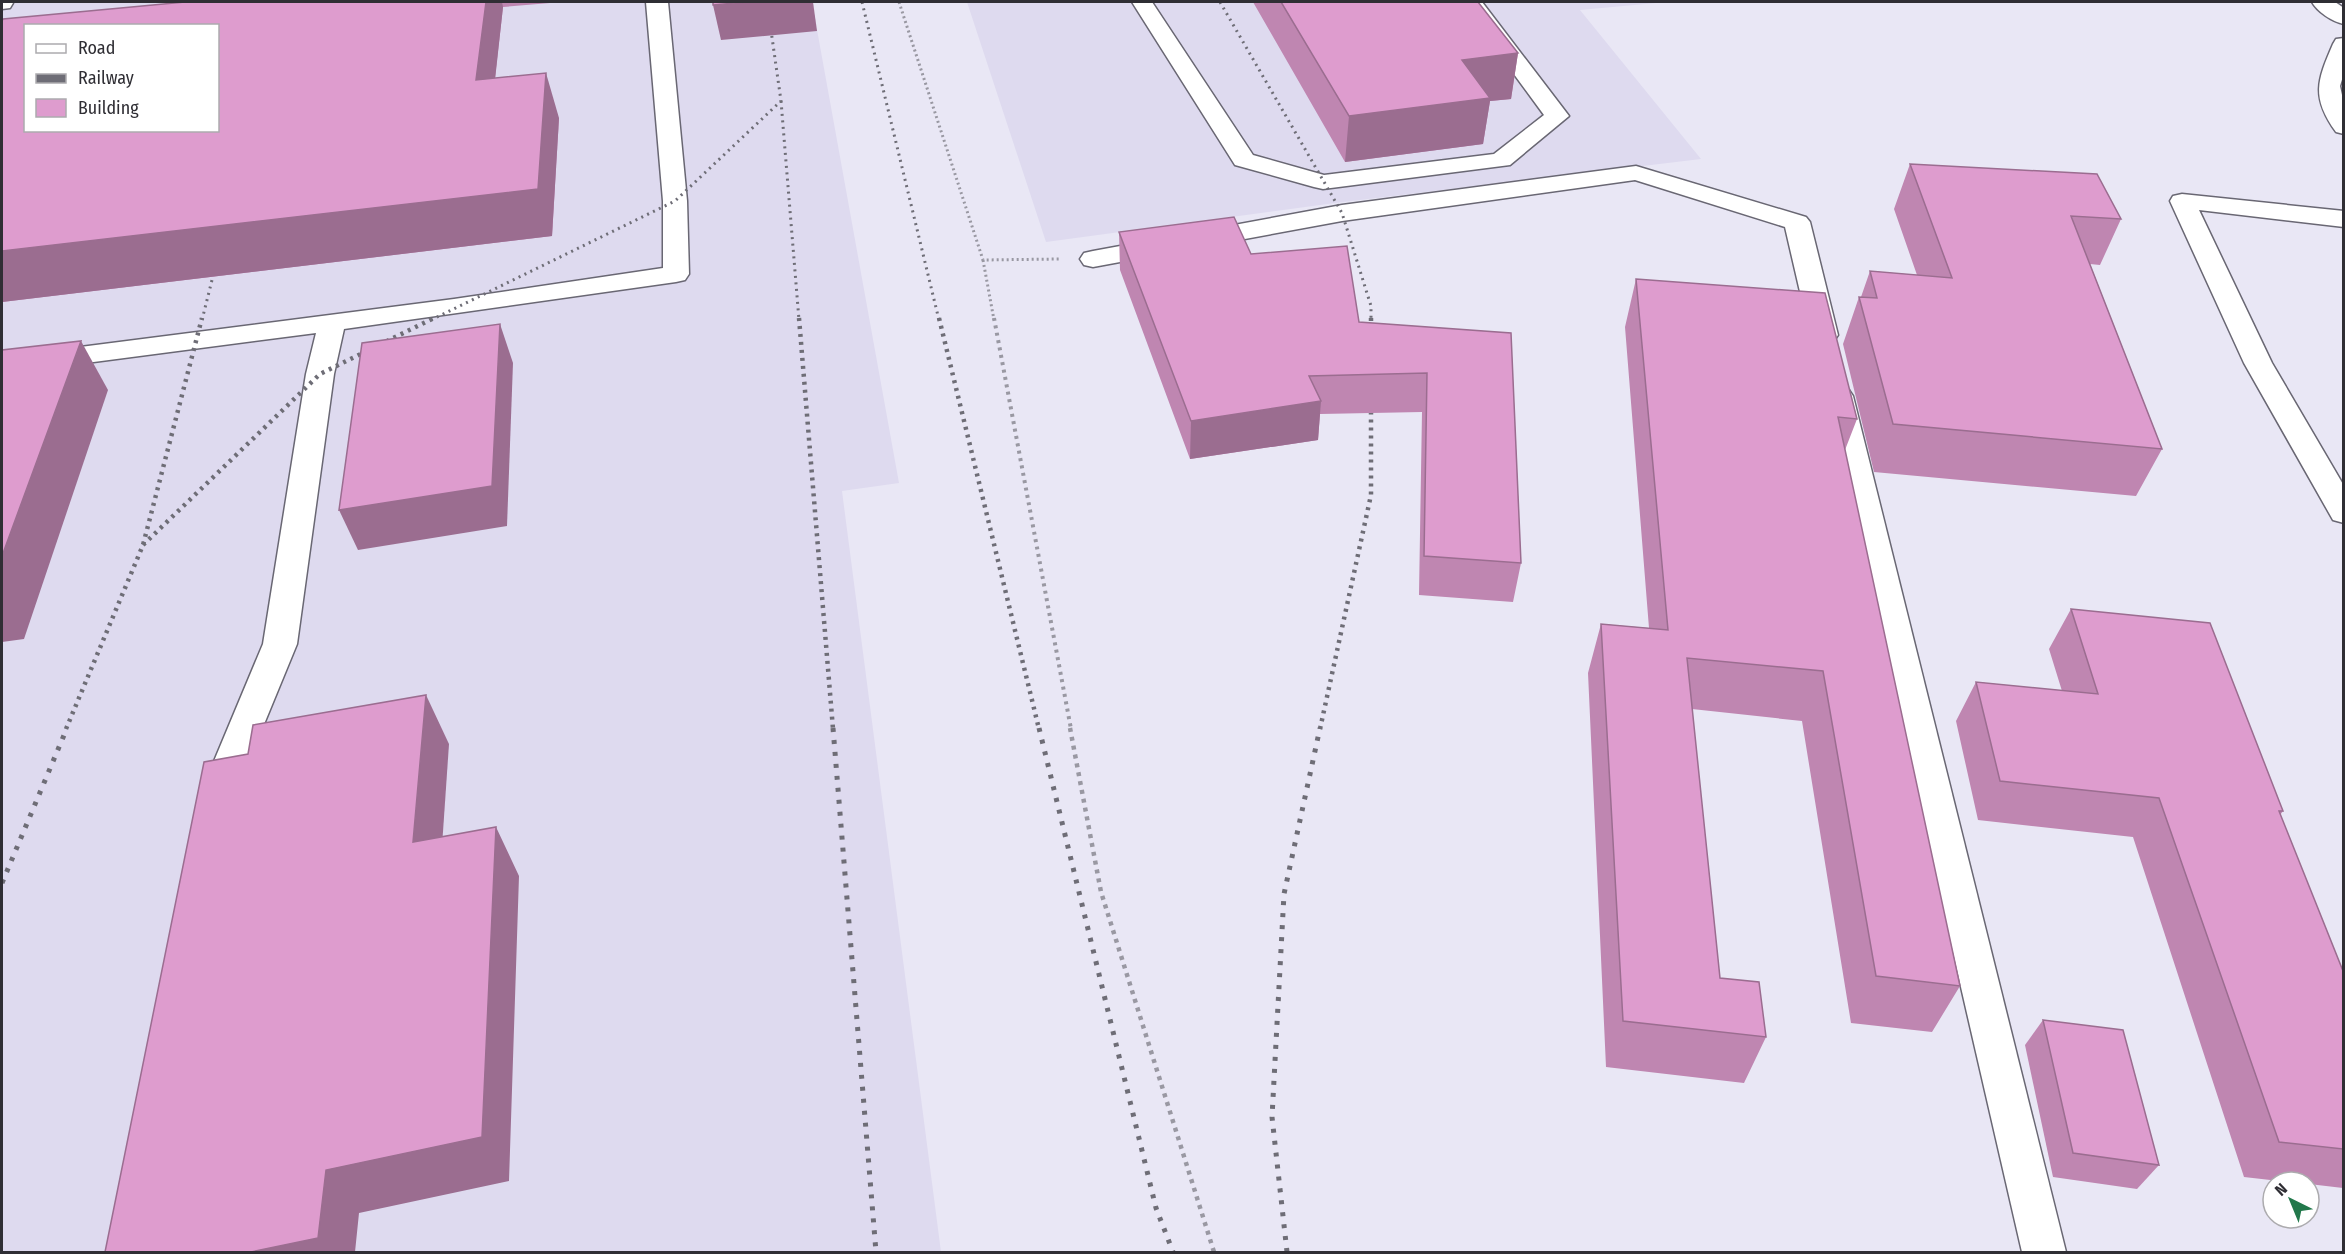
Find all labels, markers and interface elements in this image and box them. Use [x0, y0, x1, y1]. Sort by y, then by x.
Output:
legend [24, 24, 219, 132]
text: Road [78, 37, 115, 59]
text: Railway [78, 67, 134, 89]
text: Building [78, 97, 139, 119]
north arrow [2261, 1170, 2321, 1230]
text: N [2271, 1179, 2291, 1200]

